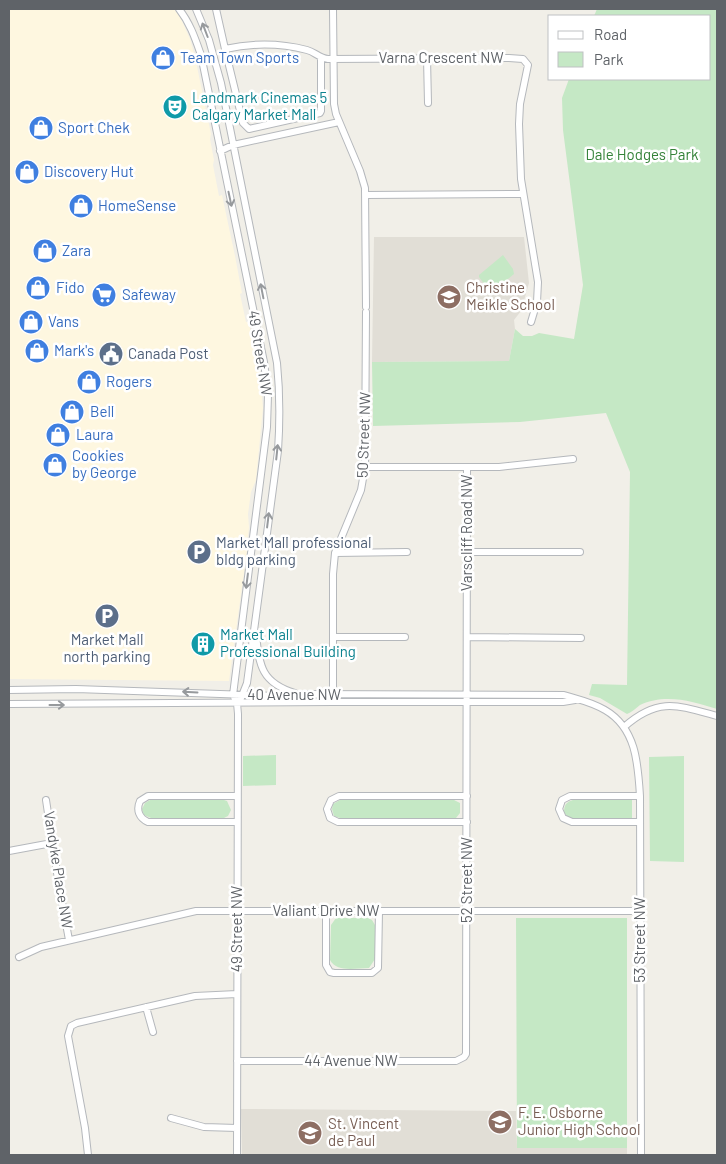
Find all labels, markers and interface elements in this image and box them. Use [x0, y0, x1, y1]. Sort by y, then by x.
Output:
legend [548, 15, 711, 80]
one-way arrow [200, 23, 209, 38]
text: Road [594, 25, 627, 43]
shop icon: Team Town Sports [150, 45, 176, 71]
place label: Team Town Sports [180, 48, 299, 66]
street label: Varna Crescent NW [378, 48, 504, 66]
text: Park [594, 50, 624, 68]
place label: Landmark Cinemas 5 Calgary Market Mall [192, 88, 327, 123]
theatre icon: Landmark Cinemas 5 Calgary Market Mall [162, 94, 188, 120]
shop icon: Sport Chek [28, 115, 54, 141]
place label: Sport Chek [58, 118, 130, 136]
park label: Dale Hodges Park [585, 145, 699, 163]
shop icon: Discovery Hut [14, 159, 40, 185]
place label: Discovery Hut [44, 162, 134, 180]
one-way arrow [226, 191, 235, 207]
shop icon: HomeSense [68, 193, 94, 219]
place label: HomeSense [98, 196, 176, 214]
shop icon: Zara [32, 238, 58, 264]
place label: Zara [62, 241, 91, 259]
shop icon: Fido [25, 275, 51, 301]
place label: Fido [56, 278, 85, 296]
place label: Christine Meikle School [466, 278, 555, 313]
supermarket icon: Safeway [91, 282, 117, 308]
one-way arrow [257, 284, 267, 300]
school or university icon: Christine Meikle School [436, 284, 462, 310]
place label: Safeway [122, 285, 176, 303]
shop icon: Vans [18, 309, 44, 335]
street label: 49 Street NW [245, 309, 277, 397]
place label: Vans [48, 312, 79, 330]
shop icon: Mark's [24, 338, 50, 364]
place label: Mark's [54, 341, 94, 359]
public building icon: Canada Post [98, 341, 124, 367]
place label: Canada Post [128, 344, 209, 362]
shop icon: Rogers [76, 369, 102, 395]
place label: Rogers [106, 372, 152, 390]
street label: 50 Street NW [352, 391, 374, 478]
shop icon: Bell [59, 399, 85, 425]
place label: Bell [90, 402, 114, 420]
shop icon: Laura [45, 422, 71, 448]
place label: Laura [76, 425, 113, 443]
one-way arrow [272, 445, 282, 461]
place label: Cookies by George [72, 446, 137, 481]
shop icon: Cookies by George [42, 452, 68, 478]
street label: Varscliff Road NW [457, 475, 475, 591]
one-way arrow [263, 512, 273, 528]
place label: Market Mall professional bldg parking [216, 533, 371, 568]
parking icon: Market Mall professional bldg parking [186, 539, 212, 565]
one-way arrow [242, 572, 252, 588]
parking icon: Market Mall north parking [94, 603, 120, 629]
place label: Market Mall Professional Building [220, 625, 356, 660]
place label: Market Mall north parking [63, 630, 151, 665]
building icon: Market Mall Professional Building [190, 631, 216, 657]
street label: 40 Avenue NW [247, 685, 341, 703]
one-way arrow [182, 688, 198, 697]
one-way arrow [49, 700, 65, 710]
street label: Vandyke Place NW [41, 810, 77, 930]
street label: 52 Street NW [457, 837, 475, 923]
street label: 49 Street NW [227, 886, 245, 972]
street label: 53 Street NW [630, 897, 648, 983]
street label: Valiant Drive NW [273, 901, 380, 919]
street label: 44 Avenue NW [304, 1051, 398, 1069]
place label: F. E. Osborne Junior High School [518, 1103, 640, 1138]
school or university icon: F. E. Osborne Junior High School [487, 1109, 513, 1135]
place label: St. Vincent de Paul [328, 1114, 399, 1149]
school or university icon: St. Vincent de Paul [297, 1120, 323, 1146]

